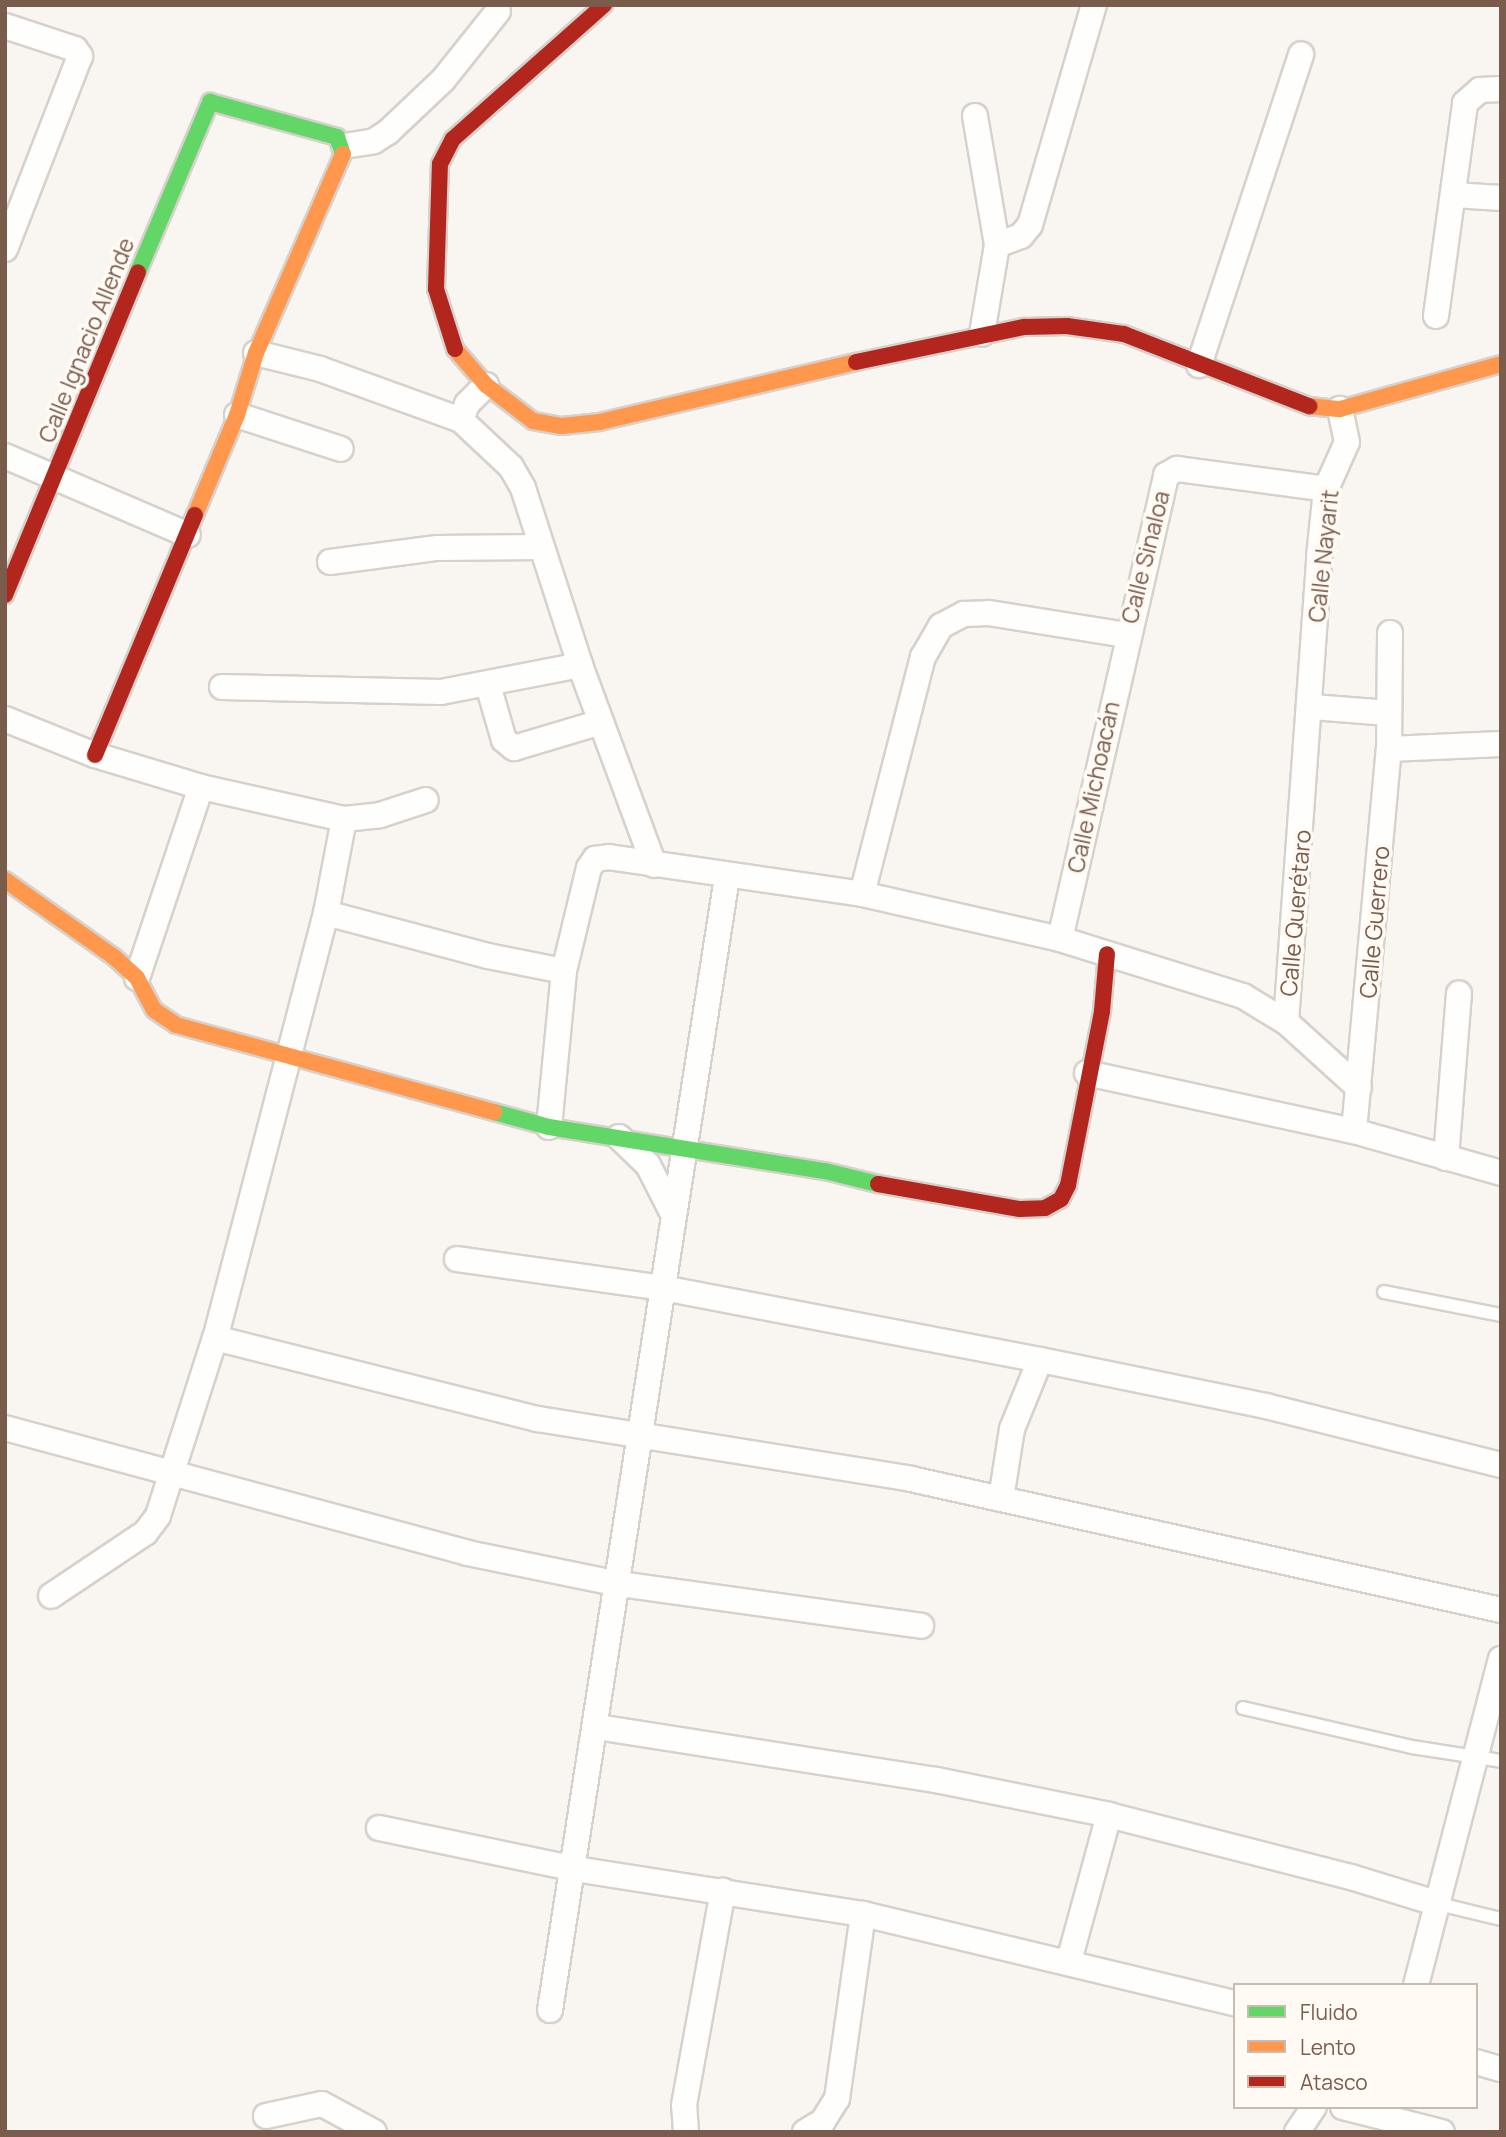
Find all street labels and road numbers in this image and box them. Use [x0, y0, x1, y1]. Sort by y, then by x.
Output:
street label: Calle Ignacio Allende [32, 234, 140, 446]
street label: Calle Sinaloa [1115, 488, 1175, 626]
street label: Calle Nayarit [1302, 488, 1344, 624]
street label: Calle Michoacán [1061, 699, 1125, 875]
street label: Calle Querétaro [1274, 829, 1316, 997]
street label: Calle Guerrero [1354, 845, 1394, 999]

